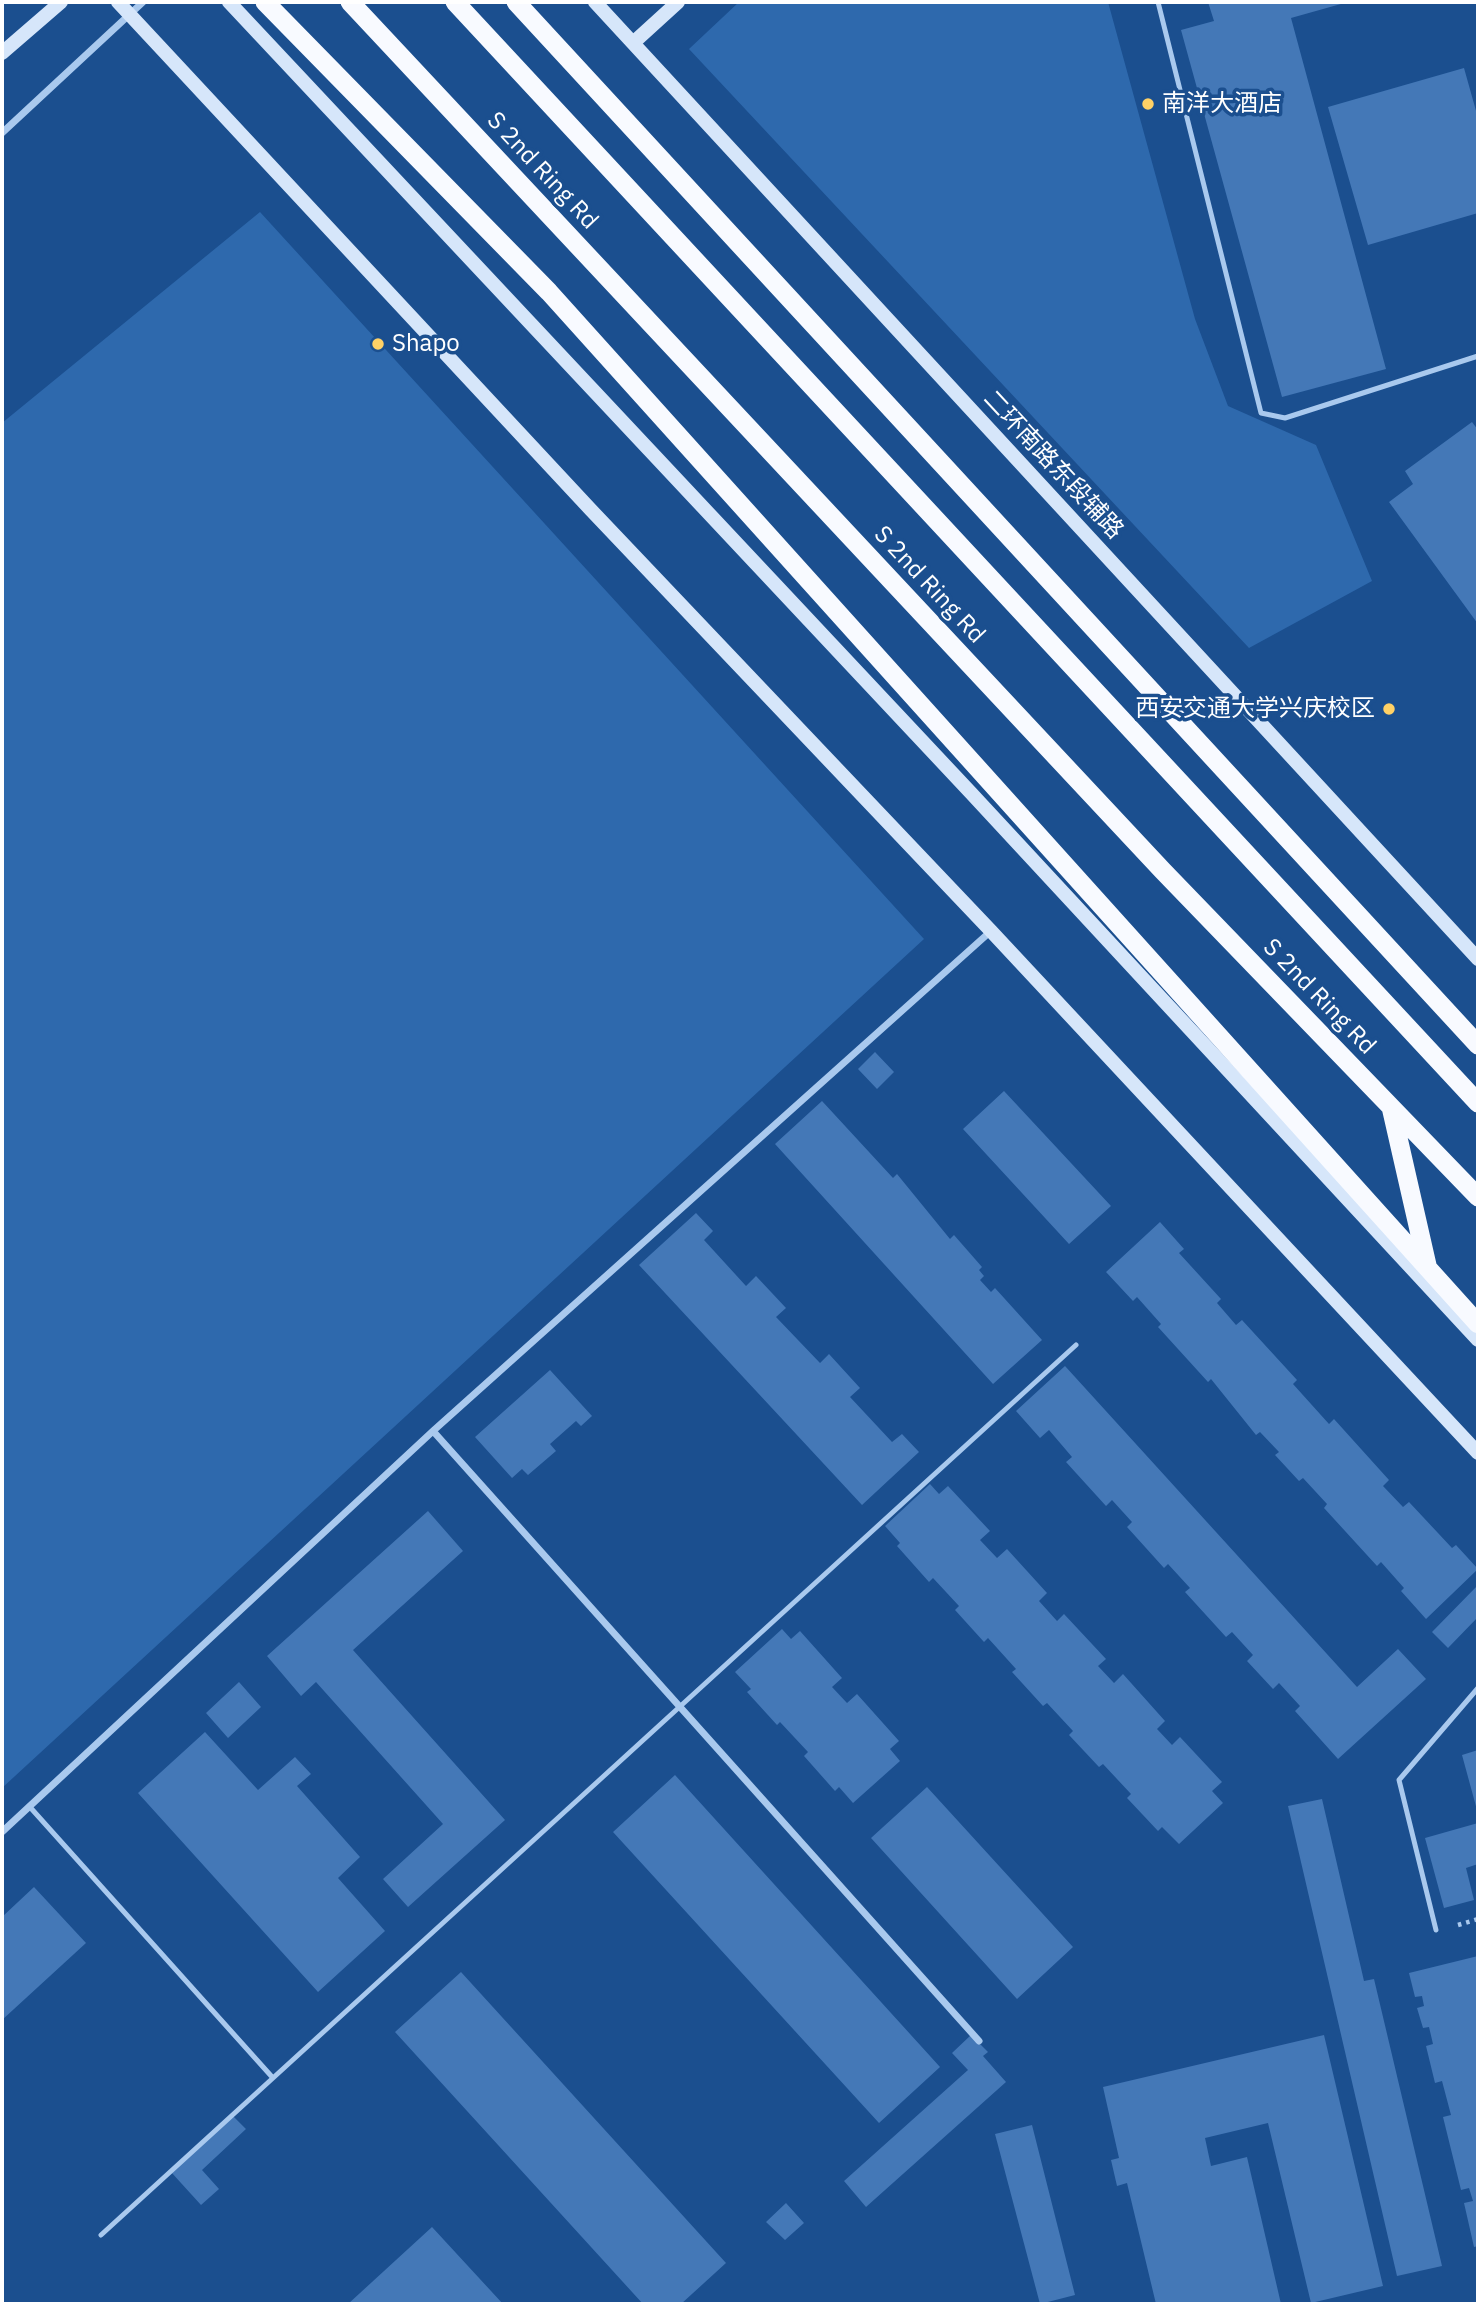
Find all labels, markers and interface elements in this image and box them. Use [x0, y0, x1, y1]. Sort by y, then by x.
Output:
place label: 南洋大酒店 [1162, 90, 1282, 118]
marker: 南洋大酒店 [1140, 96, 1156, 112]
street label: S 2nd Ring Rd [480, 107, 604, 235]
place label: Shapo [392, 330, 460, 358]
marker: Shapo [370, 336, 386, 352]
street label: 二环南路东段辅路 [977, 385, 1129, 545]
street label: S 2nd Ring Rd [867, 521, 991, 649]
place label: 西安交通大学兴庆校区 [1135, 695, 1375, 723]
marker: 西安交通大学兴庆校区 [1381, 701, 1397, 717]
street label: S 2nd Ring Rd [1257, 933, 1381, 1061]

